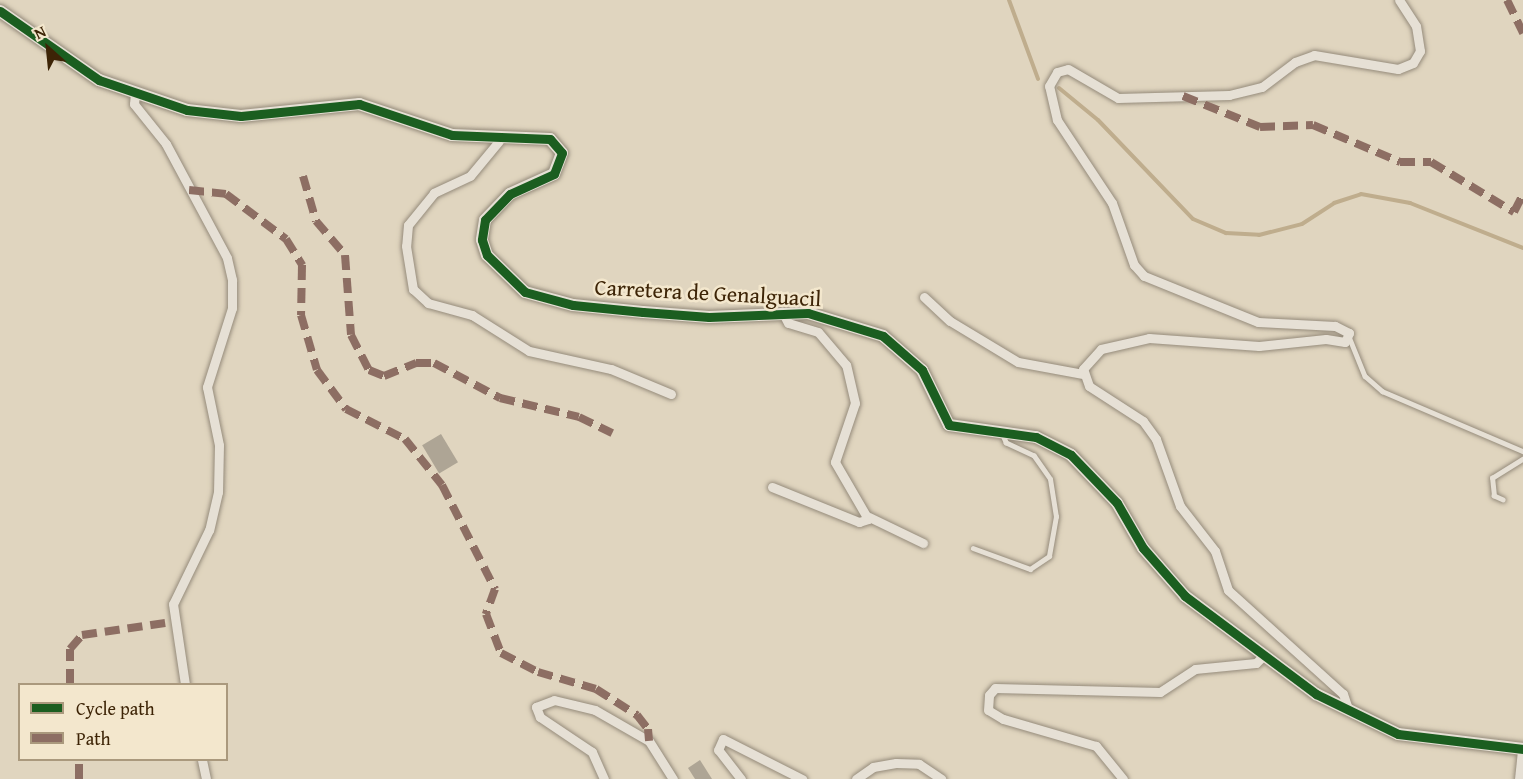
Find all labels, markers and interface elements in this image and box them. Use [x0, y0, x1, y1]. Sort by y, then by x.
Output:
north arrow [18, 18, 78, 78]
text: N [30, 19, 50, 45]
street label: Carretera de Genalguacil [594, 274, 822, 312]
legend [18, 683, 228, 761]
text: Cycle path [76, 695, 155, 722]
text: Path [76, 725, 111, 752]

